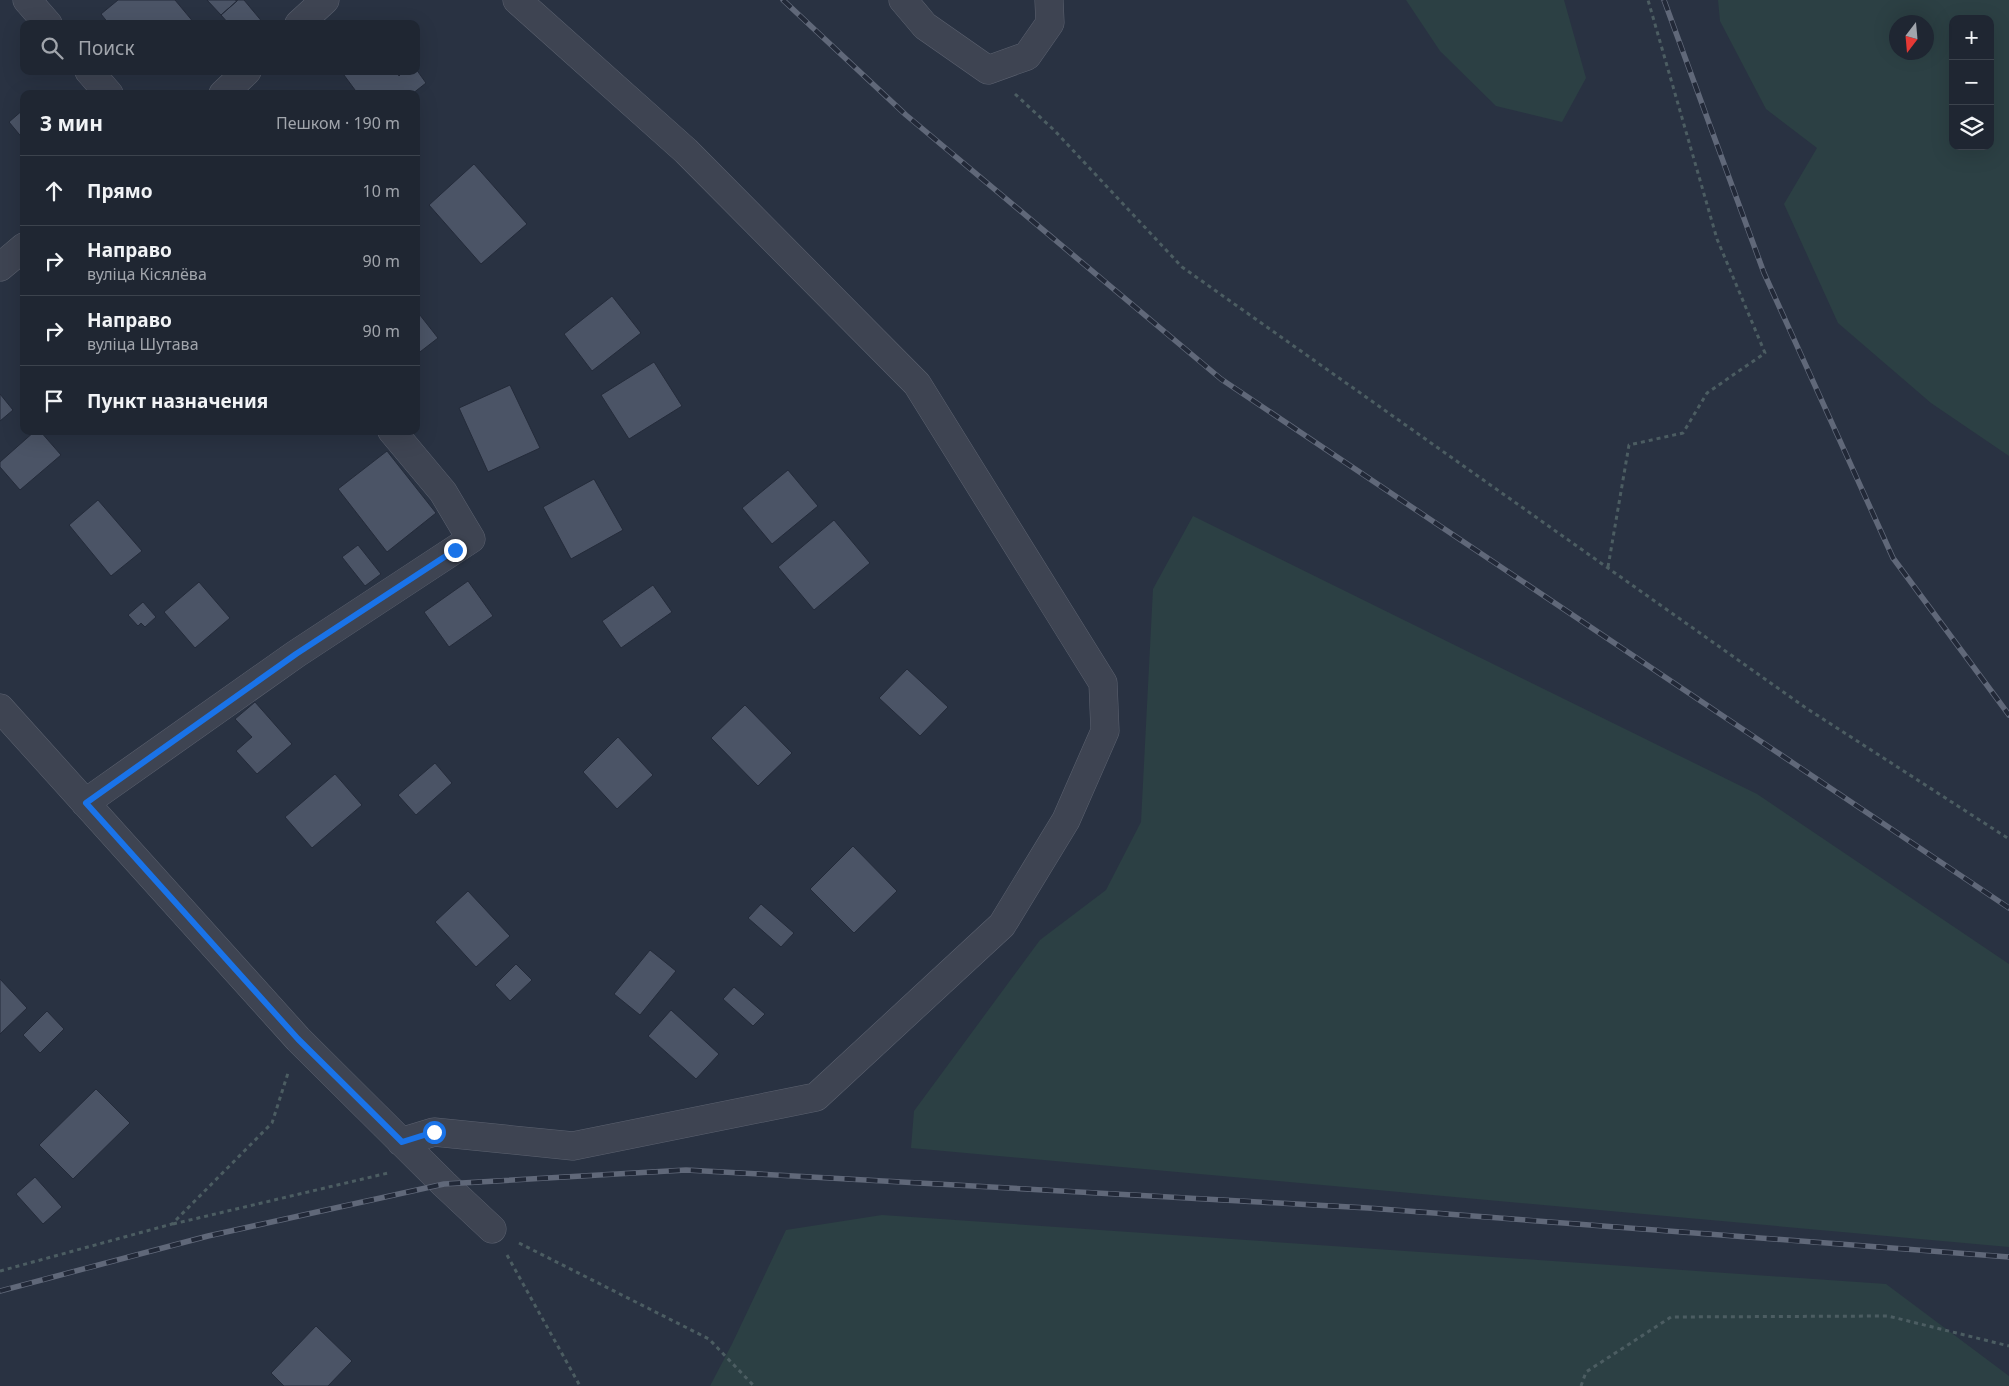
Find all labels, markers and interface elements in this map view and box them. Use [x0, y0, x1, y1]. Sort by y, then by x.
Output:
north arrow [1889, 15, 1934, 60]
map controls [1949, 15, 1994, 150]
button: + [1949, 15, 1994, 60]
search box [20, 20, 420, 75]
icon: search [38, 34, 66, 62]
text: Поиск [78, 35, 134, 61]
button: − [1949, 60, 1994, 105]
button: layers [1949, 105, 1994, 150]
text: 3 мин [40, 109, 103, 137]
text: Пешком · 190 m [276, 112, 400, 134]
icon: ahead [40, 177, 68, 205]
text: Прямо [87, 178, 153, 204]
text: 10 m [363, 180, 400, 202]
text: Направо [87, 237, 172, 263]
icon: right [40, 247, 68, 275]
text: 90 m [363, 250, 400, 272]
text: вуліца Кісялёва [87, 263, 207, 285]
text: Направо [87, 307, 172, 333]
icon: right [40, 317, 68, 345]
text: 90 m [363, 320, 400, 342]
text: вуліца Шутава [87, 333, 199, 355]
icon: arrive [40, 387, 68, 415]
text: Пункт назначения [87, 388, 268, 414]
route end [444, 539, 467, 562]
route start [423, 1121, 446, 1144]

